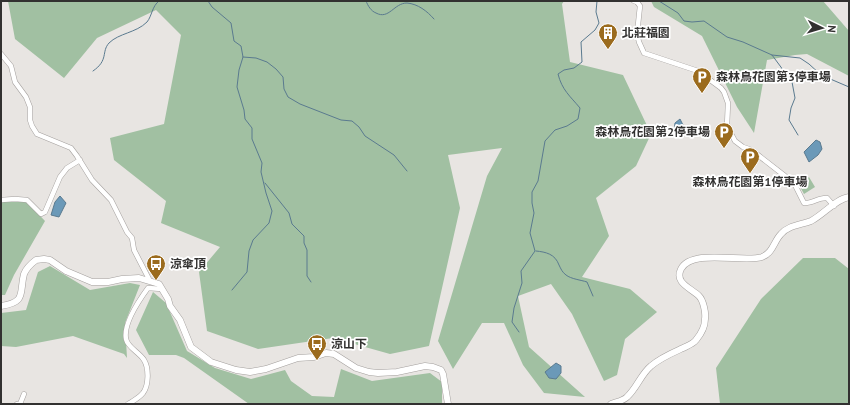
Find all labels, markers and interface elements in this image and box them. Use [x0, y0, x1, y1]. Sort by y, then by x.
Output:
north arrow [802, 8, 842, 48]
building icon: 北莊福園 [597, 22, 619, 50]
place label: 北莊福園 [622, 25, 670, 40]
text: N [825, 25, 839, 33]
parking icon: 森林鳥花園第3停車場 [691, 66, 713, 94]
place label: 森林鳥花園第3停車場 [716, 69, 831, 84]
parking icon: 森林鳥花園第2停車場 [713, 121, 735, 149]
place label: 森林鳥花園第2停車場 [595, 124, 710, 139]
parking icon: 森林鳥花園第1停車場 [739, 146, 761, 174]
place label: 森林鳥花園第1停車場 [693, 174, 807, 189]
bus stop icon: 涼傘頂 [145, 253, 167, 281]
place label: 涼傘頂 [170, 256, 206, 271]
bus stop icon: 涼山下 [306, 333, 328, 361]
place label: 涼山下 [331, 336, 367, 351]

